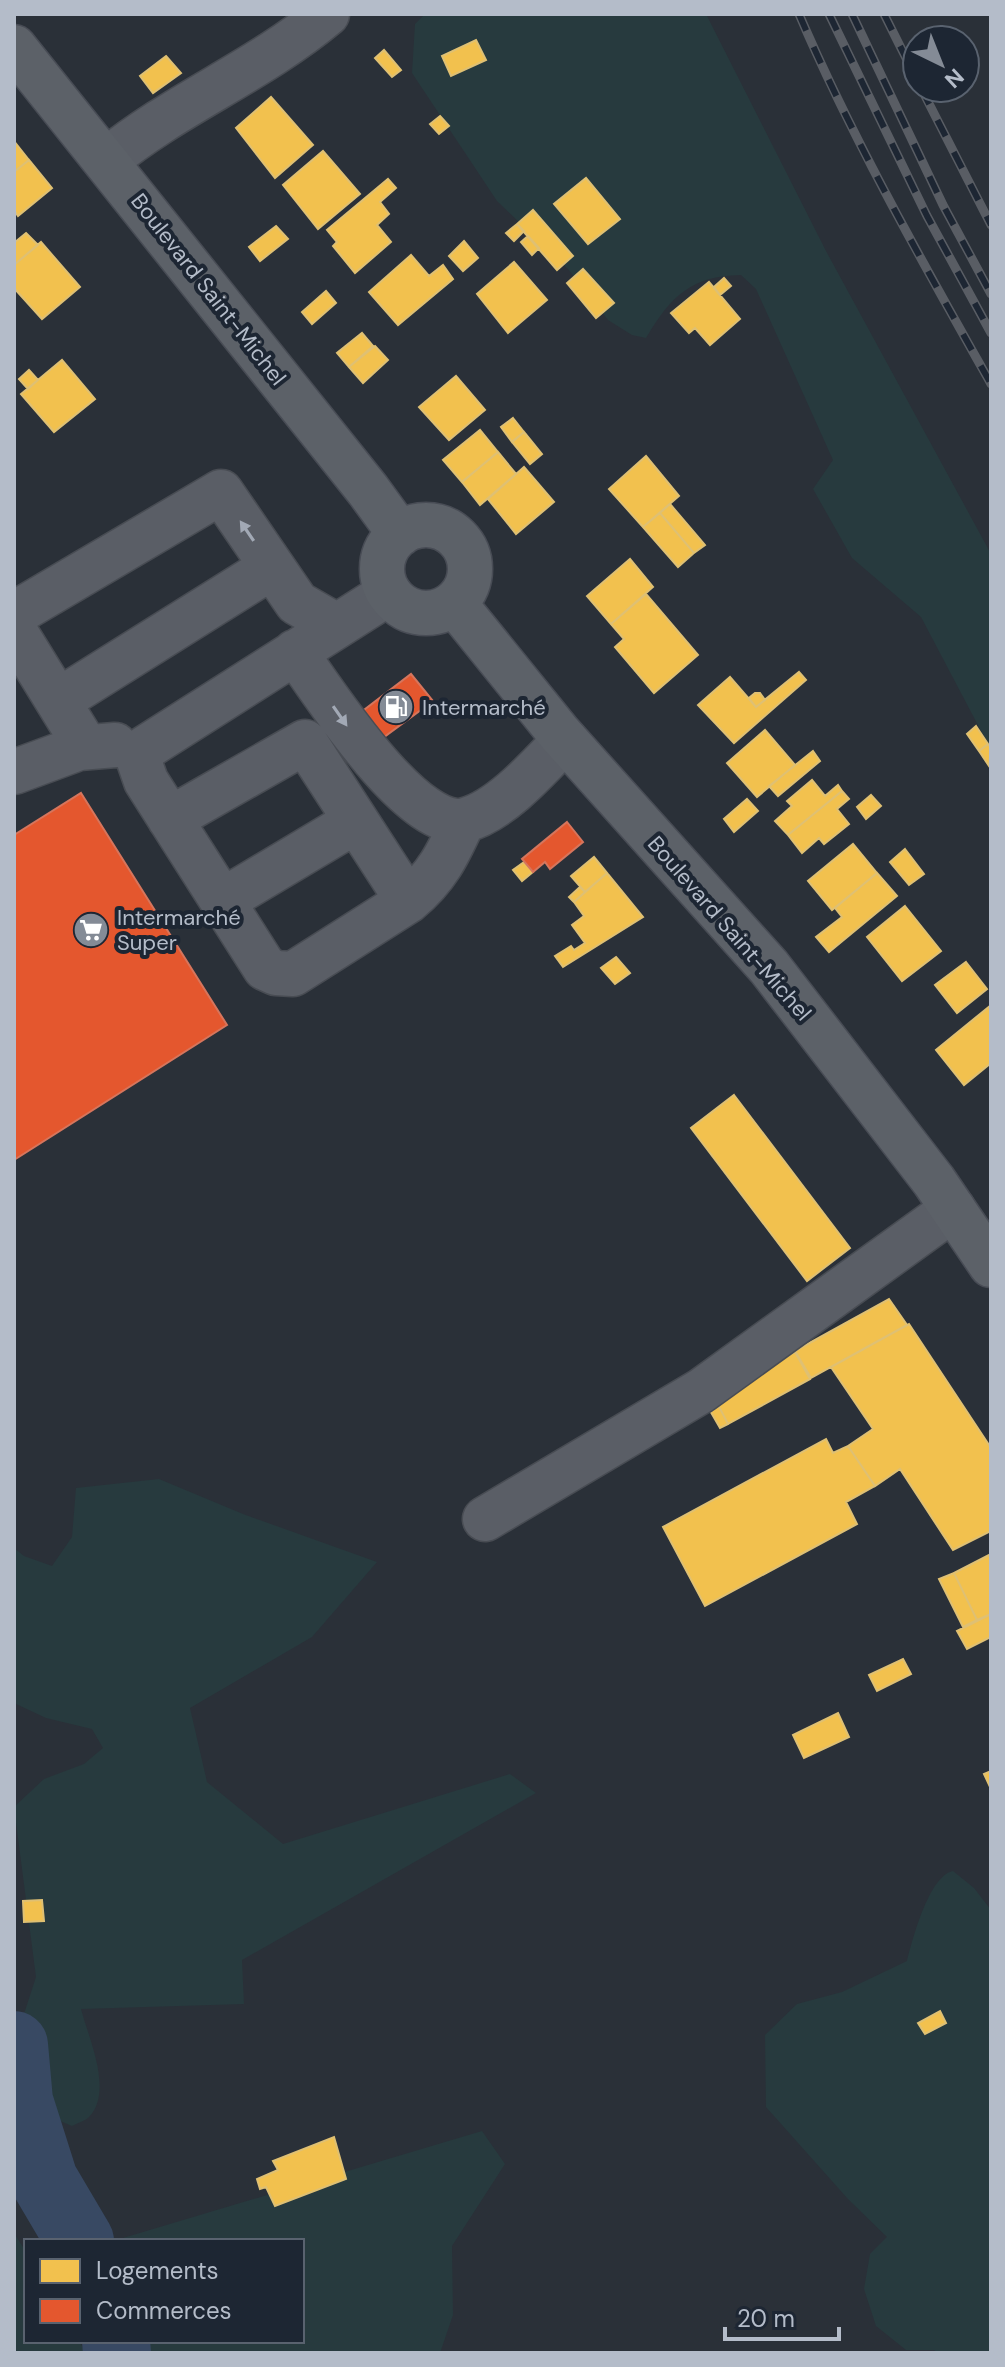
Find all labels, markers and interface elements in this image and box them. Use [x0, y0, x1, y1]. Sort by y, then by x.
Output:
north arrow [901, 24, 981, 104]
text: N [939, 62, 970, 94]
street label: Boulevard Saint-Michel [125, 187, 293, 391]
one-way arrow [240, 521, 255, 542]
fuel station icon: Intermarché [377, 688, 415, 726]
place label: Intermarché [422, 693, 546, 722]
one-way arrow [332, 706, 347, 727]
street label: Boulevard Saint-Michel [641, 830, 818, 1027]
place label: Intermarché Super [117, 903, 241, 957]
supermarket icon: Intermarché Super [72, 911, 110, 949]
legend [24, 2239, 304, 2343]
text: Logements [96, 2255, 219, 2286]
scale bar [725, 2291, 839, 2341]
text: Commerces [96, 2295, 232, 2326]
text: 20 m [737, 2303, 795, 2334]

